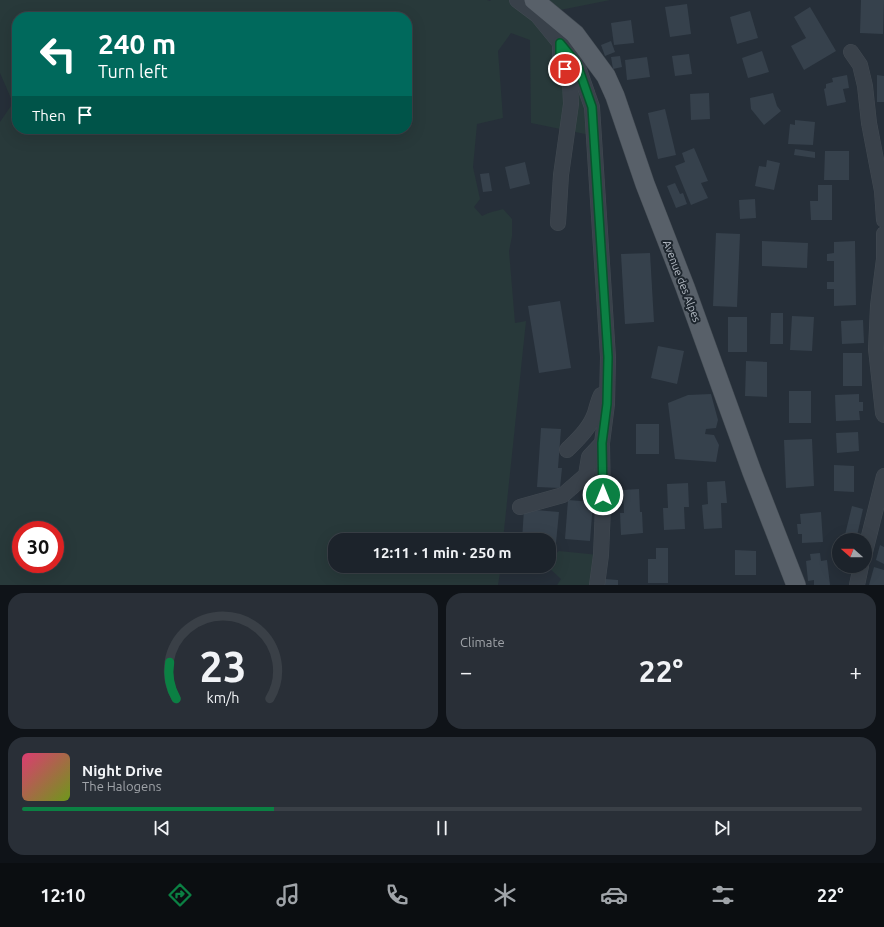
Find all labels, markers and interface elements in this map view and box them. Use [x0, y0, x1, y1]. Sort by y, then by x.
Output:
icon: left [32, 28, 84, 80]
text: 240 m [98, 28, 176, 59]
pin [548, 52, 582, 86]
icon: arrive [554, 58, 576, 80]
text: Turn left [98, 61, 168, 81]
icon: arrive [74, 104, 96, 126]
text: Then [32, 107, 66, 124]
street label: Avenue des Alpes [661, 238, 703, 324]
position arrow [582, 474, 624, 516]
speed limit sign: 30 [12, 521, 64, 573]
north arrow [832, 533, 872, 573]
map controls [832, 533, 872, 573]
text: 12:11 · 1 min · 250 m [373, 544, 511, 561]
text: Climate [460, 635, 505, 649]
text: 23 [200, 643, 246, 690]
text: 22° [639, 654, 683, 688]
text: − [460, 659, 472, 684]
text: + [850, 659, 862, 684]
text: km/h [207, 690, 239, 706]
text: Night Drive [82, 762, 163, 779]
text: The Halogens [82, 779, 161, 793]
icon: previous [151, 817, 173, 839]
icon: pause [431, 817, 453, 839]
icon: next [711, 817, 733, 839]
icon: directions [166, 881, 194, 909]
icon: music [274, 881, 302, 909]
icon: phone [383, 881, 411, 909]
icon: climate [491, 881, 519, 909]
icon: car [600, 881, 628, 909]
icon: filters [709, 881, 737, 909]
text: 12:10 [40, 885, 85, 905]
text: 22° [817, 885, 844, 905]

